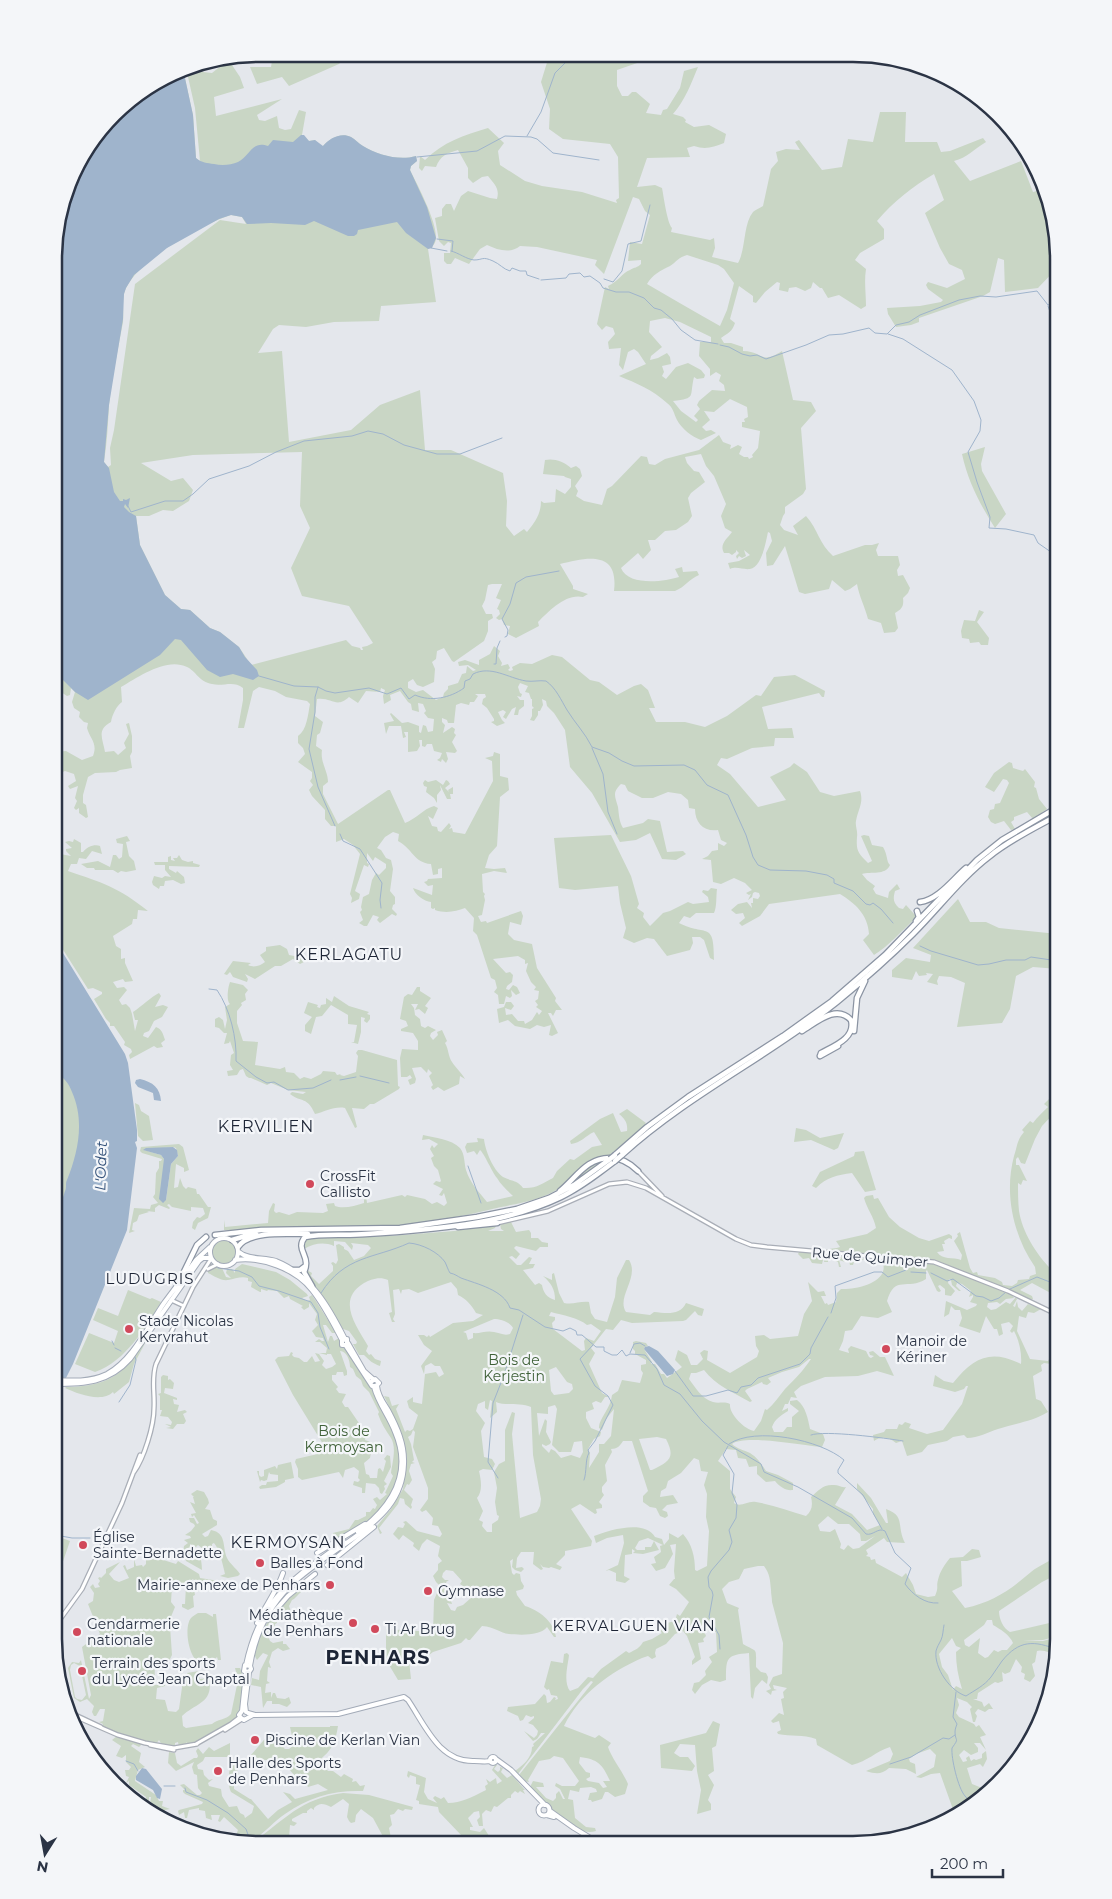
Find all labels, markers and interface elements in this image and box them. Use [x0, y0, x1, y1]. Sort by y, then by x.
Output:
district label: KERLAGATU [295, 945, 403, 964]
district label: KERVILIEN [218, 1117, 314, 1136]
water label: L'Odet [90, 1141, 111, 1191]
place label: CrossFit Callisto [320, 1167, 376, 1201]
marker: CrossFit Callisto [304, 1178, 316, 1190]
street label: Rue de Quimper [811, 1243, 929, 1271]
district label: LUDUGRIS [106, 1269, 195, 1288]
place label: Stade Nicolas Kervrahut [139, 1312, 234, 1346]
marker: Stade Nicolas Kervrahut [123, 1323, 135, 1335]
place label: Manoir de Kériner [896, 1332, 967, 1366]
marker: Manoir de Kériner [880, 1343, 892, 1355]
park label: Bois de Kerjestin [483, 1351, 545, 1385]
park label: Bois de Kermoysan [304, 1422, 384, 1456]
place label: Église Sainte-Bernadette [93, 1528, 222, 1562]
district label: KERMOYSAN [230, 1533, 346, 1552]
marker: Église Sainte-Bernadette [77, 1539, 89, 1551]
place label: Balles à Fond [270, 1554, 364, 1572]
marker: Balles à Fond [254, 1557, 266, 1569]
place label: Mairie-annexe de Penhars [137, 1576, 320, 1594]
marker: Mairie-annexe de Penhars [324, 1579, 336, 1591]
place label: Gymnase [438, 1582, 504, 1600]
marker: Gymnase [422, 1585, 434, 1597]
place label: Médiathèque de Penhars [249, 1606, 343, 1640]
place label: Gendarmerie nationale [87, 1615, 180, 1649]
district label: KERVALGUEN VIAN [552, 1616, 716, 1635]
marker: Médiathèque de Penhars [347, 1617, 359, 1629]
place label: Ti Ar Brug [385, 1620, 455, 1638]
marker: Ti Ar Brug [369, 1623, 381, 1635]
marker: Gendarmerie nationale [71, 1626, 83, 1638]
district label: PENHARS [326, 1646, 430, 1669]
place label: Terrain des sports du Lycée Jean Chaptal [92, 1654, 250, 1688]
marker: Terrain des sports du Lycée Jean Chaptal [76, 1665, 88, 1677]
place label: Piscine de Kerlan Vian [265, 1731, 420, 1749]
marker: Piscine de Kerlan Vian [249, 1734, 261, 1746]
place label: Halle des Sports de Penhars [228, 1754, 341, 1788]
marker: Halle des Sports de Penhars [212, 1765, 224, 1777]
north arrow [20, 1829, 70, 1879]
scale bar [932, 1846, 1003, 1878]
text: 200 m [940, 1854, 988, 1873]
text: N [35, 1857, 50, 1877]

